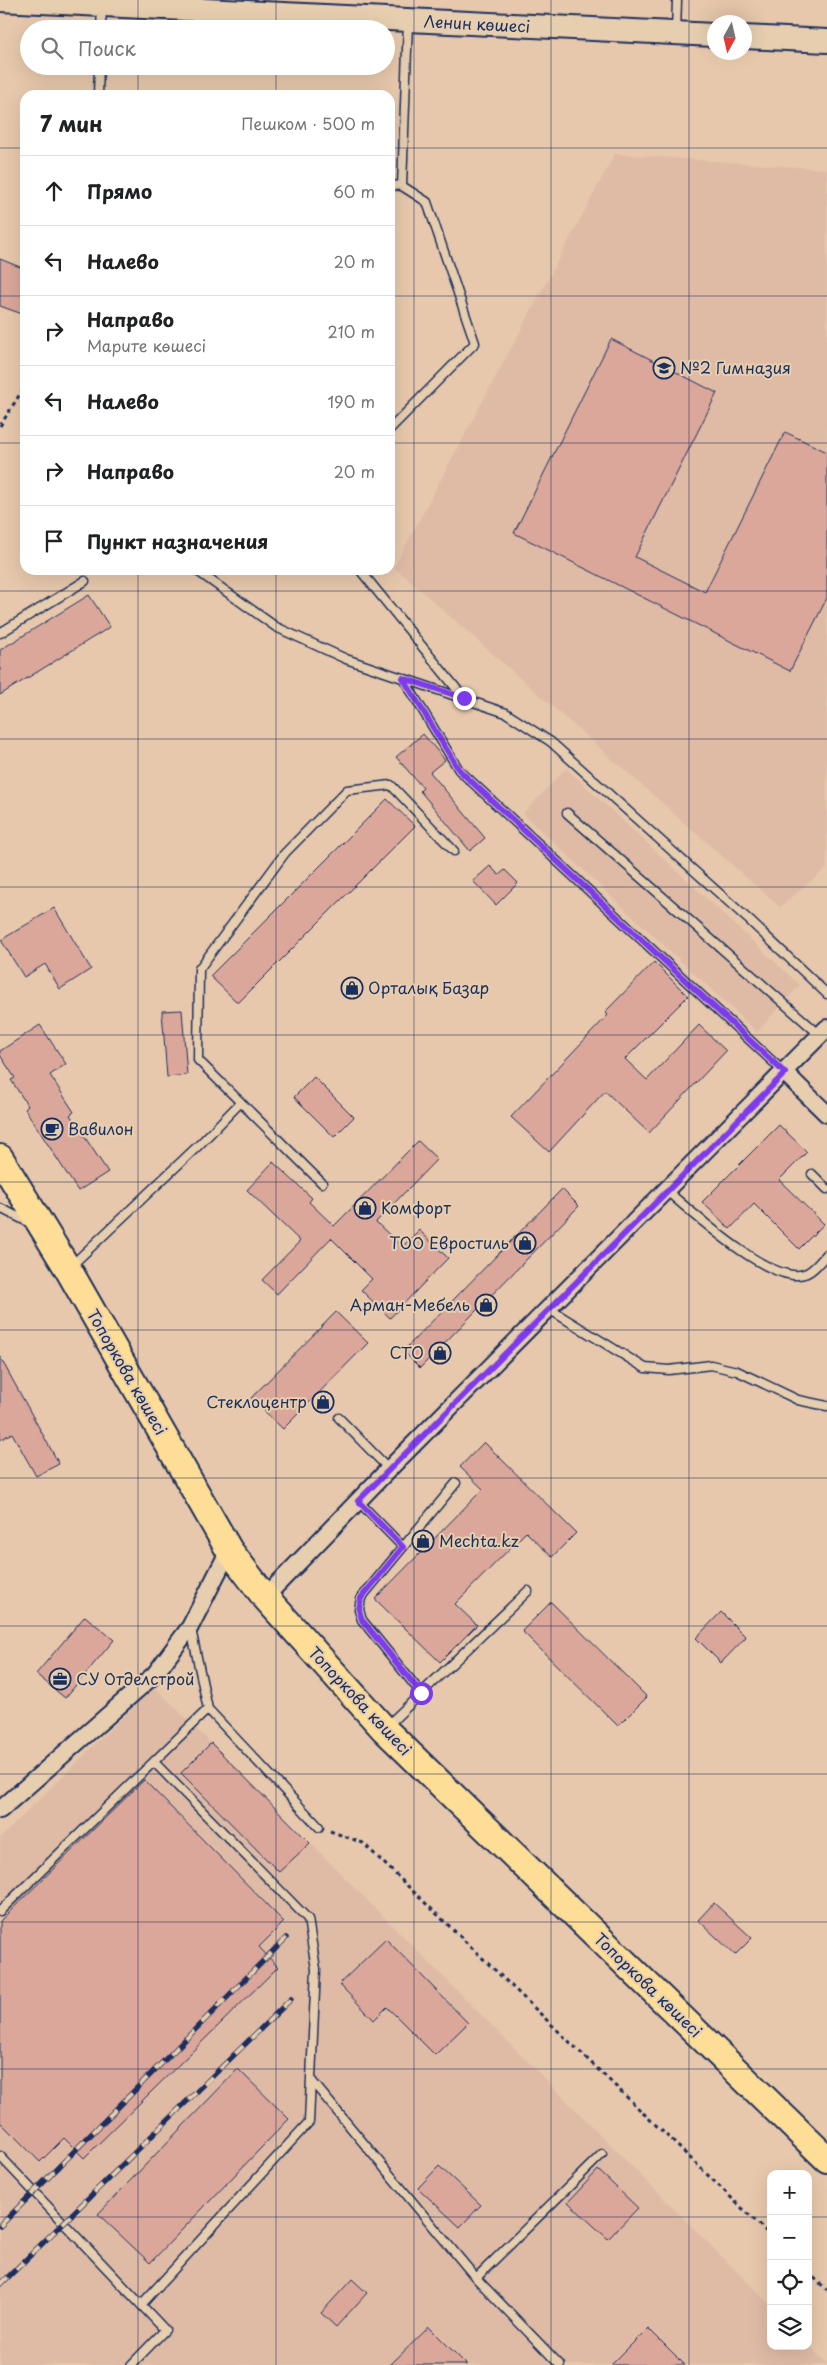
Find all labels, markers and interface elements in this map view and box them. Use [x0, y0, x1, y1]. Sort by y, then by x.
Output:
street label: Ленин көшесі [423, 8, 531, 38]
north arrow [707, 15, 752, 60]
search box [20, 20, 395, 75]
icon: search [38, 34, 66, 62]
text: Поиск [78, 34, 136, 62]
text: 7 мин [40, 107, 103, 139]
text: Пешком · 500 m [241, 111, 375, 135]
icon: ahead [40, 177, 68, 205]
text: Прямо [87, 177, 152, 205]
text: 60 m [333, 179, 375, 203]
icon: left [40, 247, 68, 275]
text: Налево [87, 247, 159, 275]
text: 20 m [334, 249, 375, 273]
text: Направо [87, 305, 174, 333]
icon: right [40, 317, 68, 345]
text: 210 m [327, 319, 375, 343]
text: Марите көшесі [87, 333, 206, 357]
place label: №2 Гимназия [680, 355, 791, 379]
school or university icon: №2 Гимназия [652, 356, 676, 380]
icon: left [40, 387, 68, 415]
text: Налево [87, 387, 159, 415]
text: 190 m [327, 389, 375, 413]
icon: right [40, 457, 68, 485]
text: Направо [87, 457, 174, 485]
text: 20 m [334, 459, 375, 483]
icon: arrive [40, 527, 68, 555]
text: Пункт назначения [87, 527, 268, 555]
route end [453, 687, 476, 710]
place label: Орталық Базар [368, 975, 489, 999]
shop icon: Орталық Базар [340, 976, 364, 1000]
place label: Вавилон [68, 1116, 134, 1140]
cafe icon: Вавилон [40, 1117, 64, 1141]
place label: Комфорт [381, 1195, 451, 1219]
shop icon: Комфорт [353, 1196, 377, 1220]
place label: ТОО Евростиль [389, 1230, 509, 1254]
shop icon: ТОО Евростиль [513, 1231, 537, 1255]
place label: Арман-Мебель [350, 1292, 470, 1316]
shop icon: Арман-Мебель [474, 1293, 498, 1317]
street label: Топоркова көшесі [82, 1304, 174, 1439]
place label: СТО [389, 1340, 424, 1364]
shop icon: СТО [428, 1341, 452, 1365]
place label: Стеклоцентр [206, 1389, 307, 1413]
shop icon: Стеклоцентр [311, 1390, 335, 1414]
place label: Mechta.kz [439, 1528, 519, 1552]
shop icon: Mechta.kz [411, 1529, 435, 1553]
street label: Топоркова көшесі [304, 1640, 418, 1760]
place label: СУ Отделстрой [76, 1666, 195, 1690]
office icon: СУ Отделстрой [48, 1667, 72, 1691]
route start [410, 1682, 433, 1705]
street label: Топоркова көшесі [589, 1926, 708, 2042]
map controls [767, 2170, 812, 2350]
button: + [767, 2170, 812, 2215]
button: − [767, 2215, 812, 2260]
button: locate [767, 2260, 812, 2305]
button: layers [767, 2305, 812, 2350]

